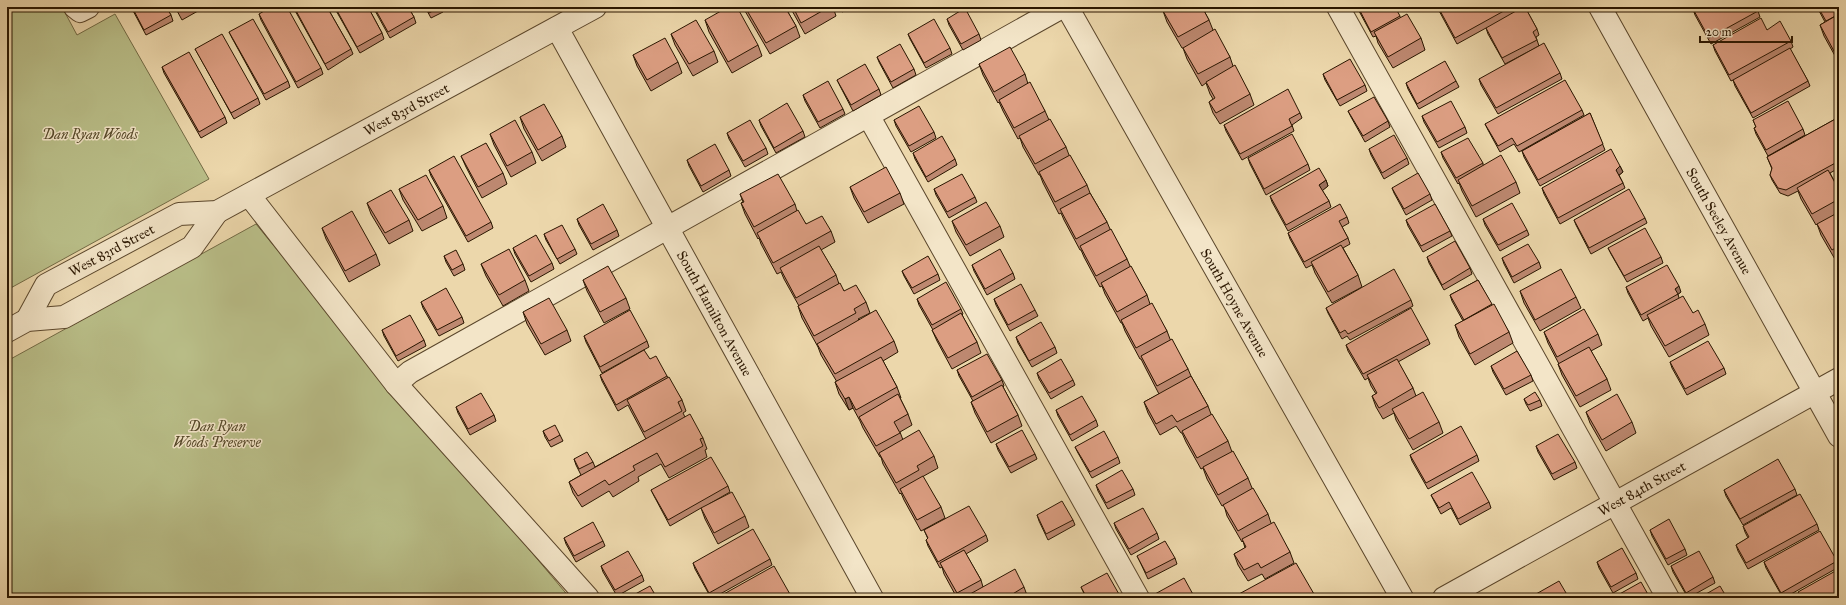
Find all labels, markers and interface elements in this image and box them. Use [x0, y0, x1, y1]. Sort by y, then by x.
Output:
scale bar [1700, 18, 1792, 44]
text: 20 m [1706, 25, 1732, 39]
street label: West 83rd Street [361, 80, 452, 140]
park label: Dan Ryan Woods [42, 126, 139, 143]
street label: South Seeley Avenue [1682, 165, 1755, 278]
street label: West 83rd Street [66, 221, 158, 280]
street label: South Hoyne Avenue [1197, 246, 1272, 361]
street label: South Hamilton Avenue [673, 248, 756, 379]
park label: Dan Ryan Woods Preserve [173, 418, 261, 451]
street label: West 84th Street [1595, 458, 1689, 520]

